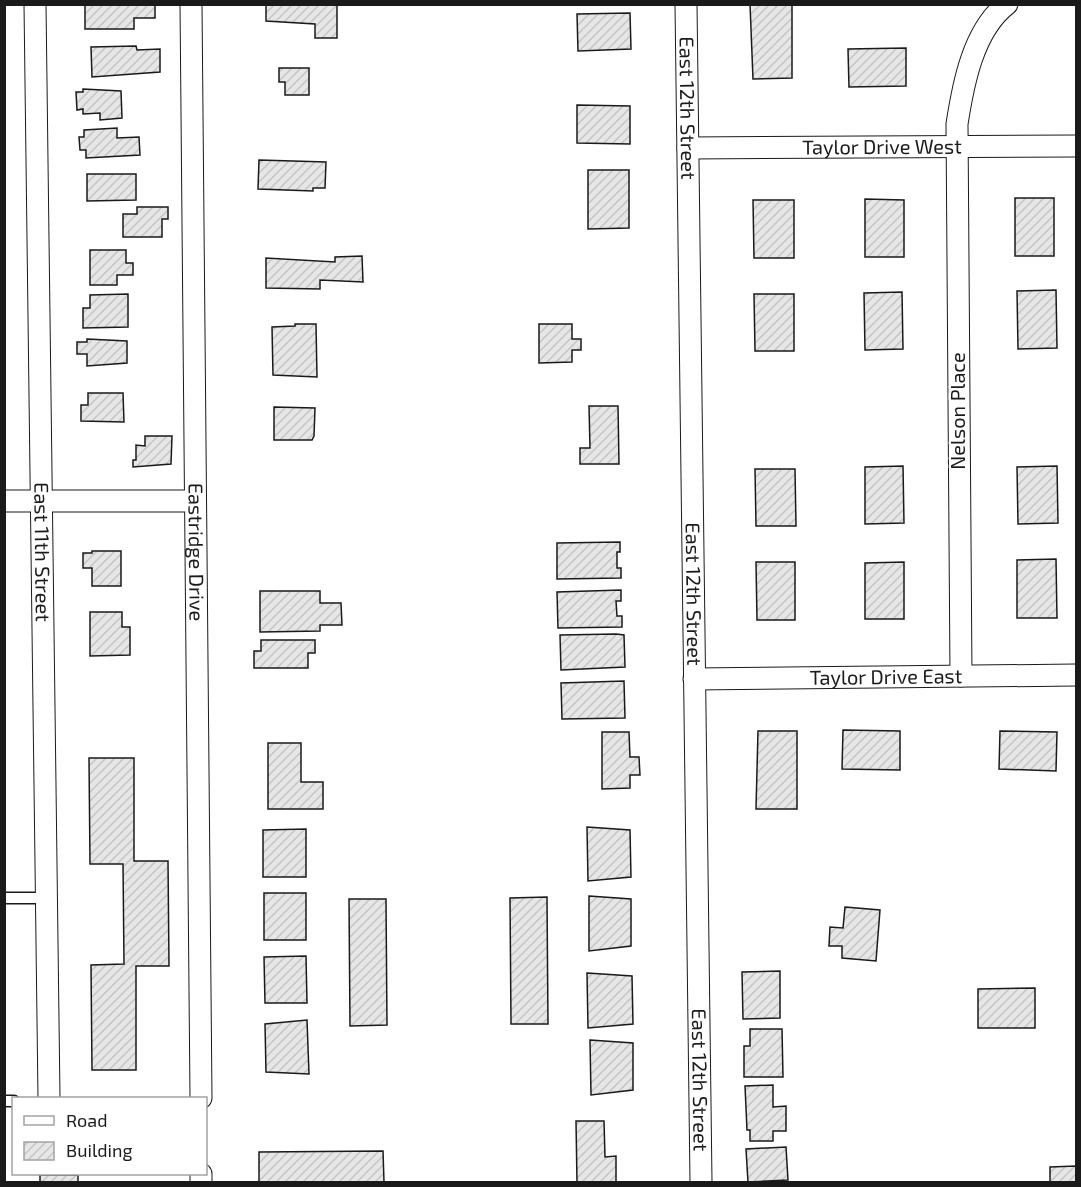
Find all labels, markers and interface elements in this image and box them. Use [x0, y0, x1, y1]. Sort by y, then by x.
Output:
street label: East 12th Street [675, 36, 701, 180]
street label: Taylor Drive West [802, 134, 962, 158]
street label: Nelson Place [945, 352, 969, 470]
street label: East 11th Street [30, 482, 56, 622]
street label: Eastridge Drive [184, 483, 210, 621]
street label: East 12th Street [682, 522, 707, 666]
street label: Taylor Drive East [810, 663, 963, 689]
street label: East 12th Street [688, 1008, 714, 1152]
legend [12, 1097, 207, 1175]
text: Road [66, 1109, 107, 1131]
text: Building [66, 1139, 133, 1161]

